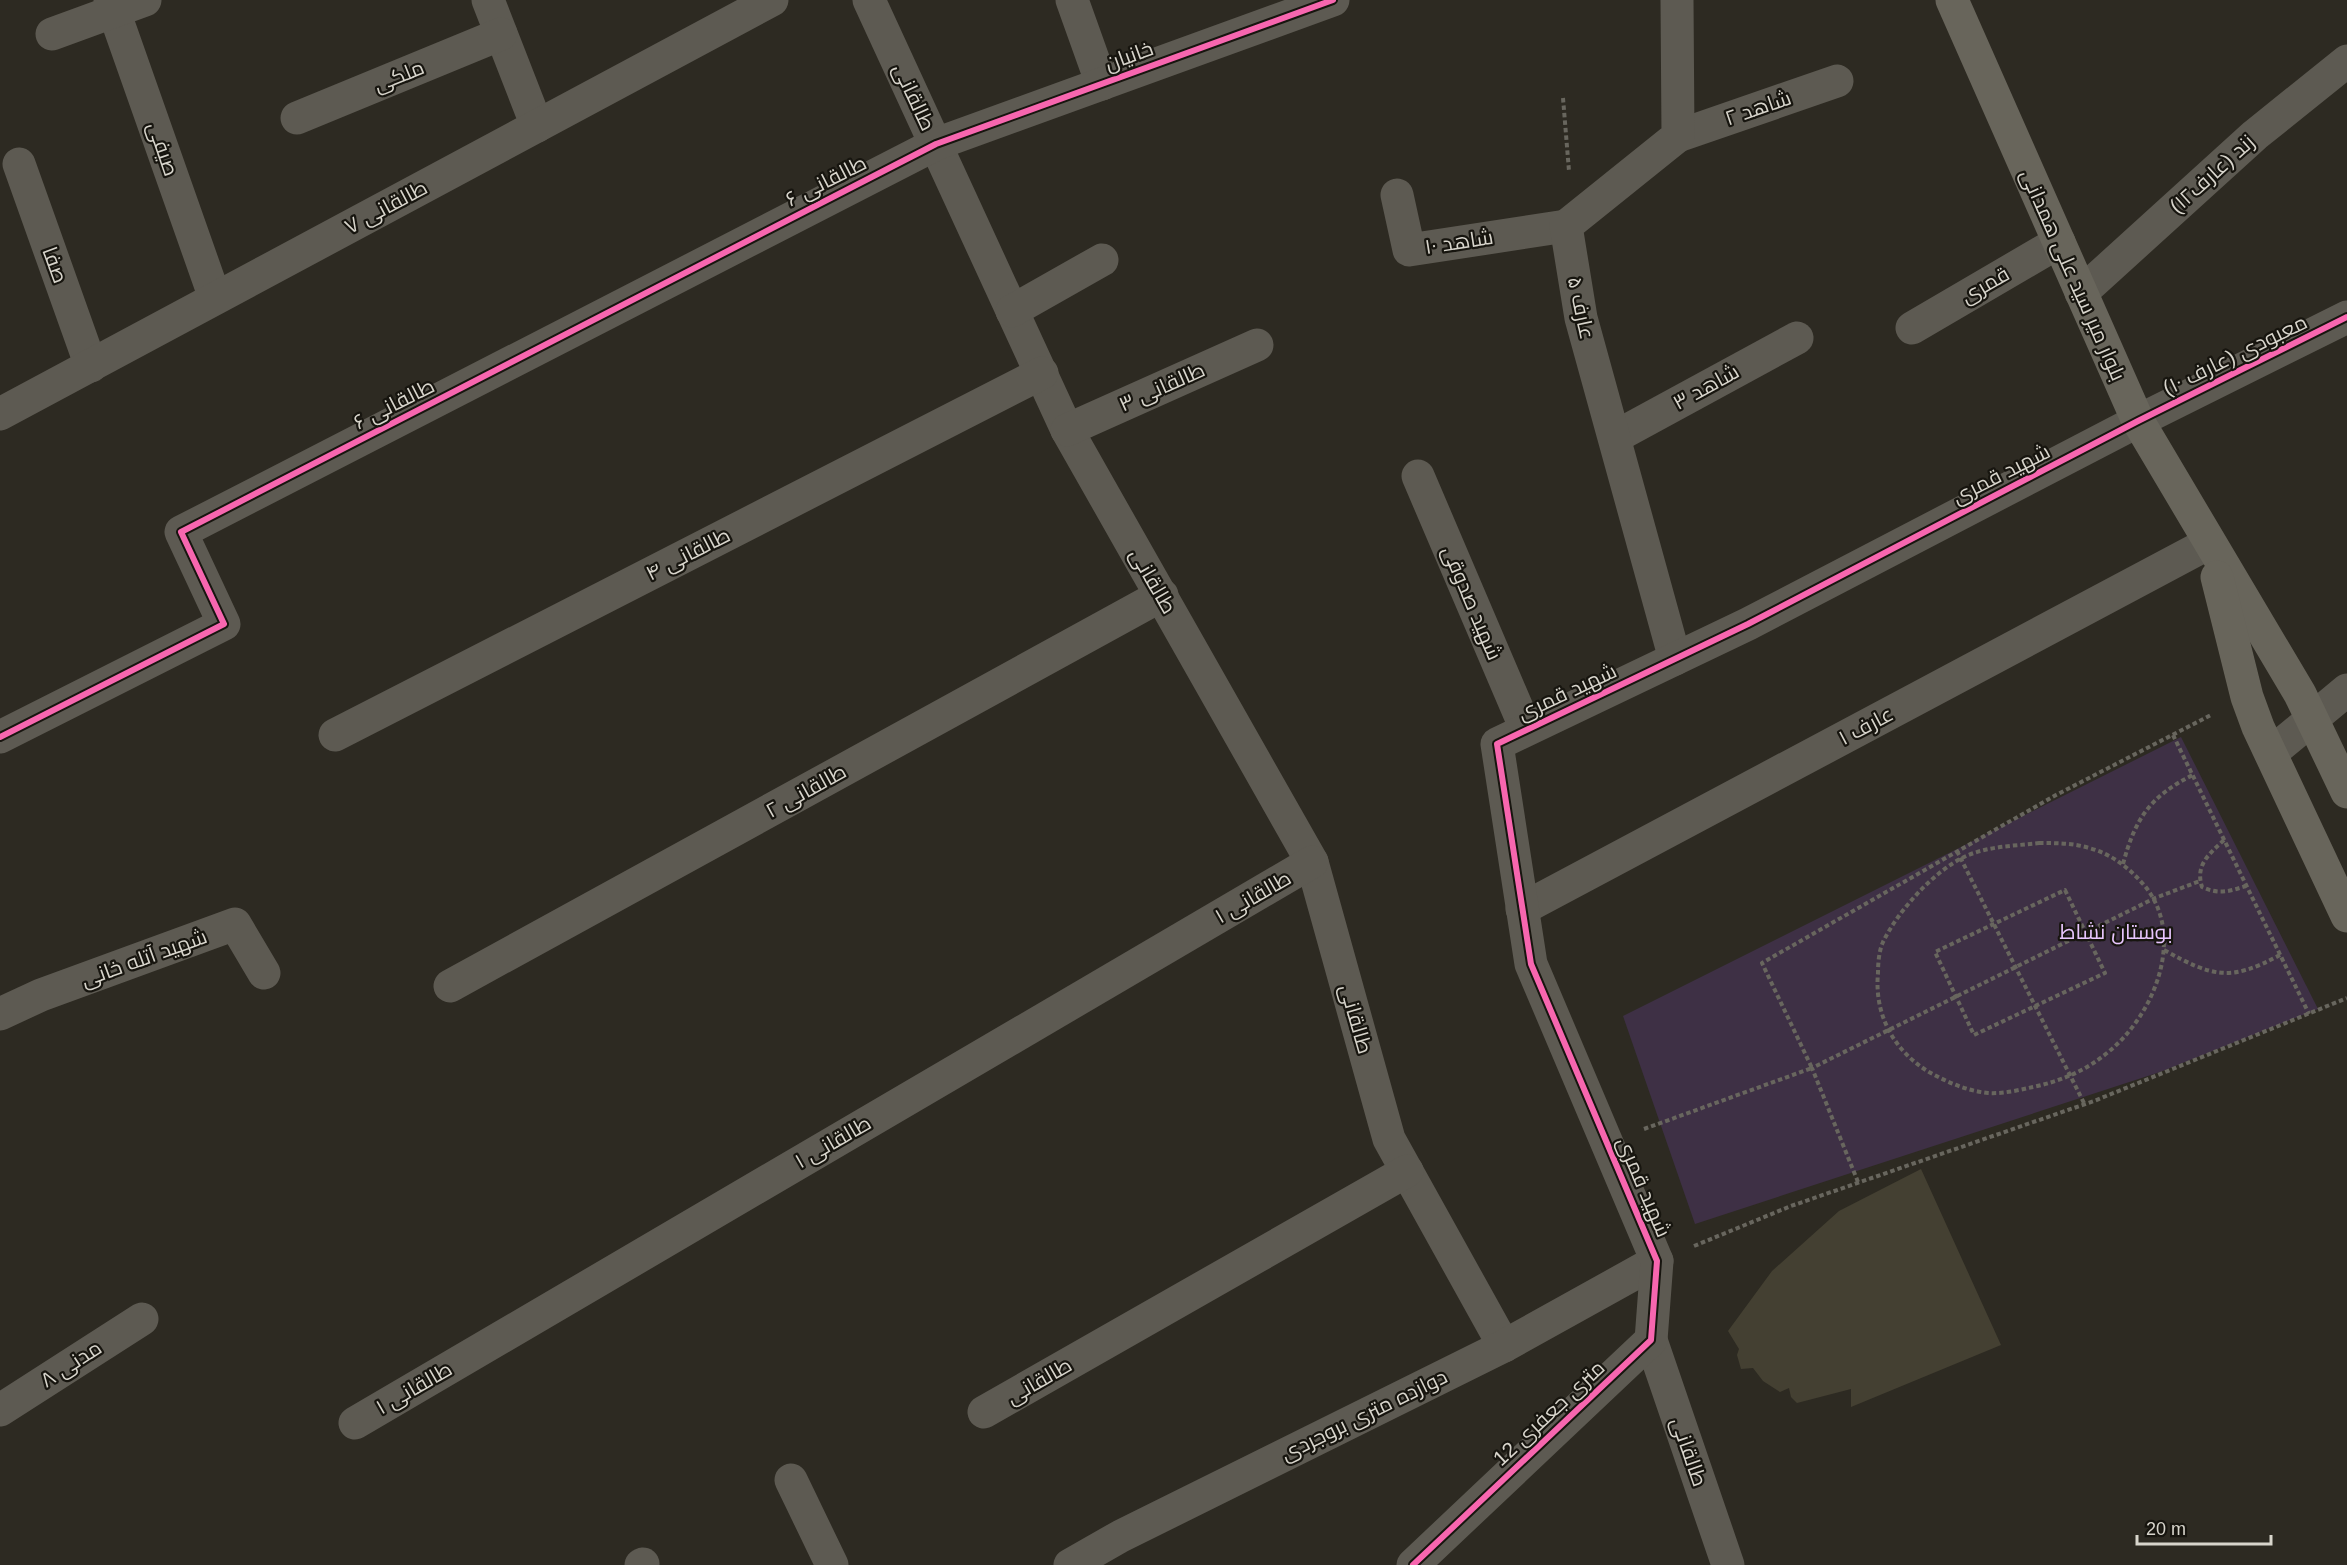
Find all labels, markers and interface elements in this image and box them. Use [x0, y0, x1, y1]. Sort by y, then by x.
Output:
street label: خانیان [1101, 36, 1157, 77]
street label: ملکی [370, 55, 428, 98]
street label: طالقانی [887, 60, 940, 135]
street label: شاهد ۲ [1722, 86, 1794, 130]
street label: صیفی [142, 119, 183, 179]
street label: زند (عارف۱۲) [2165, 130, 2259, 218]
street label: طالقانی ۶ [782, 151, 871, 212]
street label: بلوار میر سید علی همدانی [2015, 166, 2130, 385]
street label: طالقانی ۷ [340, 175, 432, 240]
street label: شاهد ۱۰ [1423, 225, 1495, 258]
street label: صفا [38, 244, 73, 286]
street label: قمری [1956, 262, 2014, 309]
street label: عارف ۵ [1563, 275, 1599, 341]
street label: معبودی (عارف ۱۰) [2159, 310, 2311, 401]
street label: طالقانی ۳ [1115, 357, 1209, 417]
street label: شاهد ۳ [1669, 359, 1743, 414]
street label: طالقانی ۶ [350, 374, 439, 435]
street label: شهید قمری [1948, 439, 2054, 510]
street label: طالقانی ۴ [642, 523, 735, 586]
street label: شهید صدوقی [1436, 542, 1507, 664]
street label: طالقانی [1124, 544, 1181, 618]
street label: شهید قمری [1514, 659, 1621, 726]
street label: عارف ۱ [1835, 702, 1897, 750]
street label: طالقانی ۲ [762, 759, 851, 824]
street label: طالقانی ۱ [1211, 866, 1296, 929]
park label: بوستان نشاط [2059, 920, 2173, 945]
street label: شهید آتله خانی [78, 924, 211, 993]
street label: طالقانی [1334, 981, 1377, 1057]
street label: طالقانی ۱ [791, 1111, 876, 1174]
street label: شهید قمری [1611, 1133, 1676, 1241]
street label: مدنی ۸ [36, 1335, 107, 1393]
street label: طالقانی [1002, 1353, 1076, 1410]
street label: 12 متری جعفری [1488, 1355, 1610, 1471]
street label: طالقانی ۱ [372, 1357, 457, 1420]
street label: دوازده متری بروجردی [1277, 1364, 1451, 1467]
street label: طالقانی [1665, 1414, 1712, 1490]
scale bar [2137, 1508, 2270, 1546]
text: 20 m [2146, 1519, 2186, 1539]

